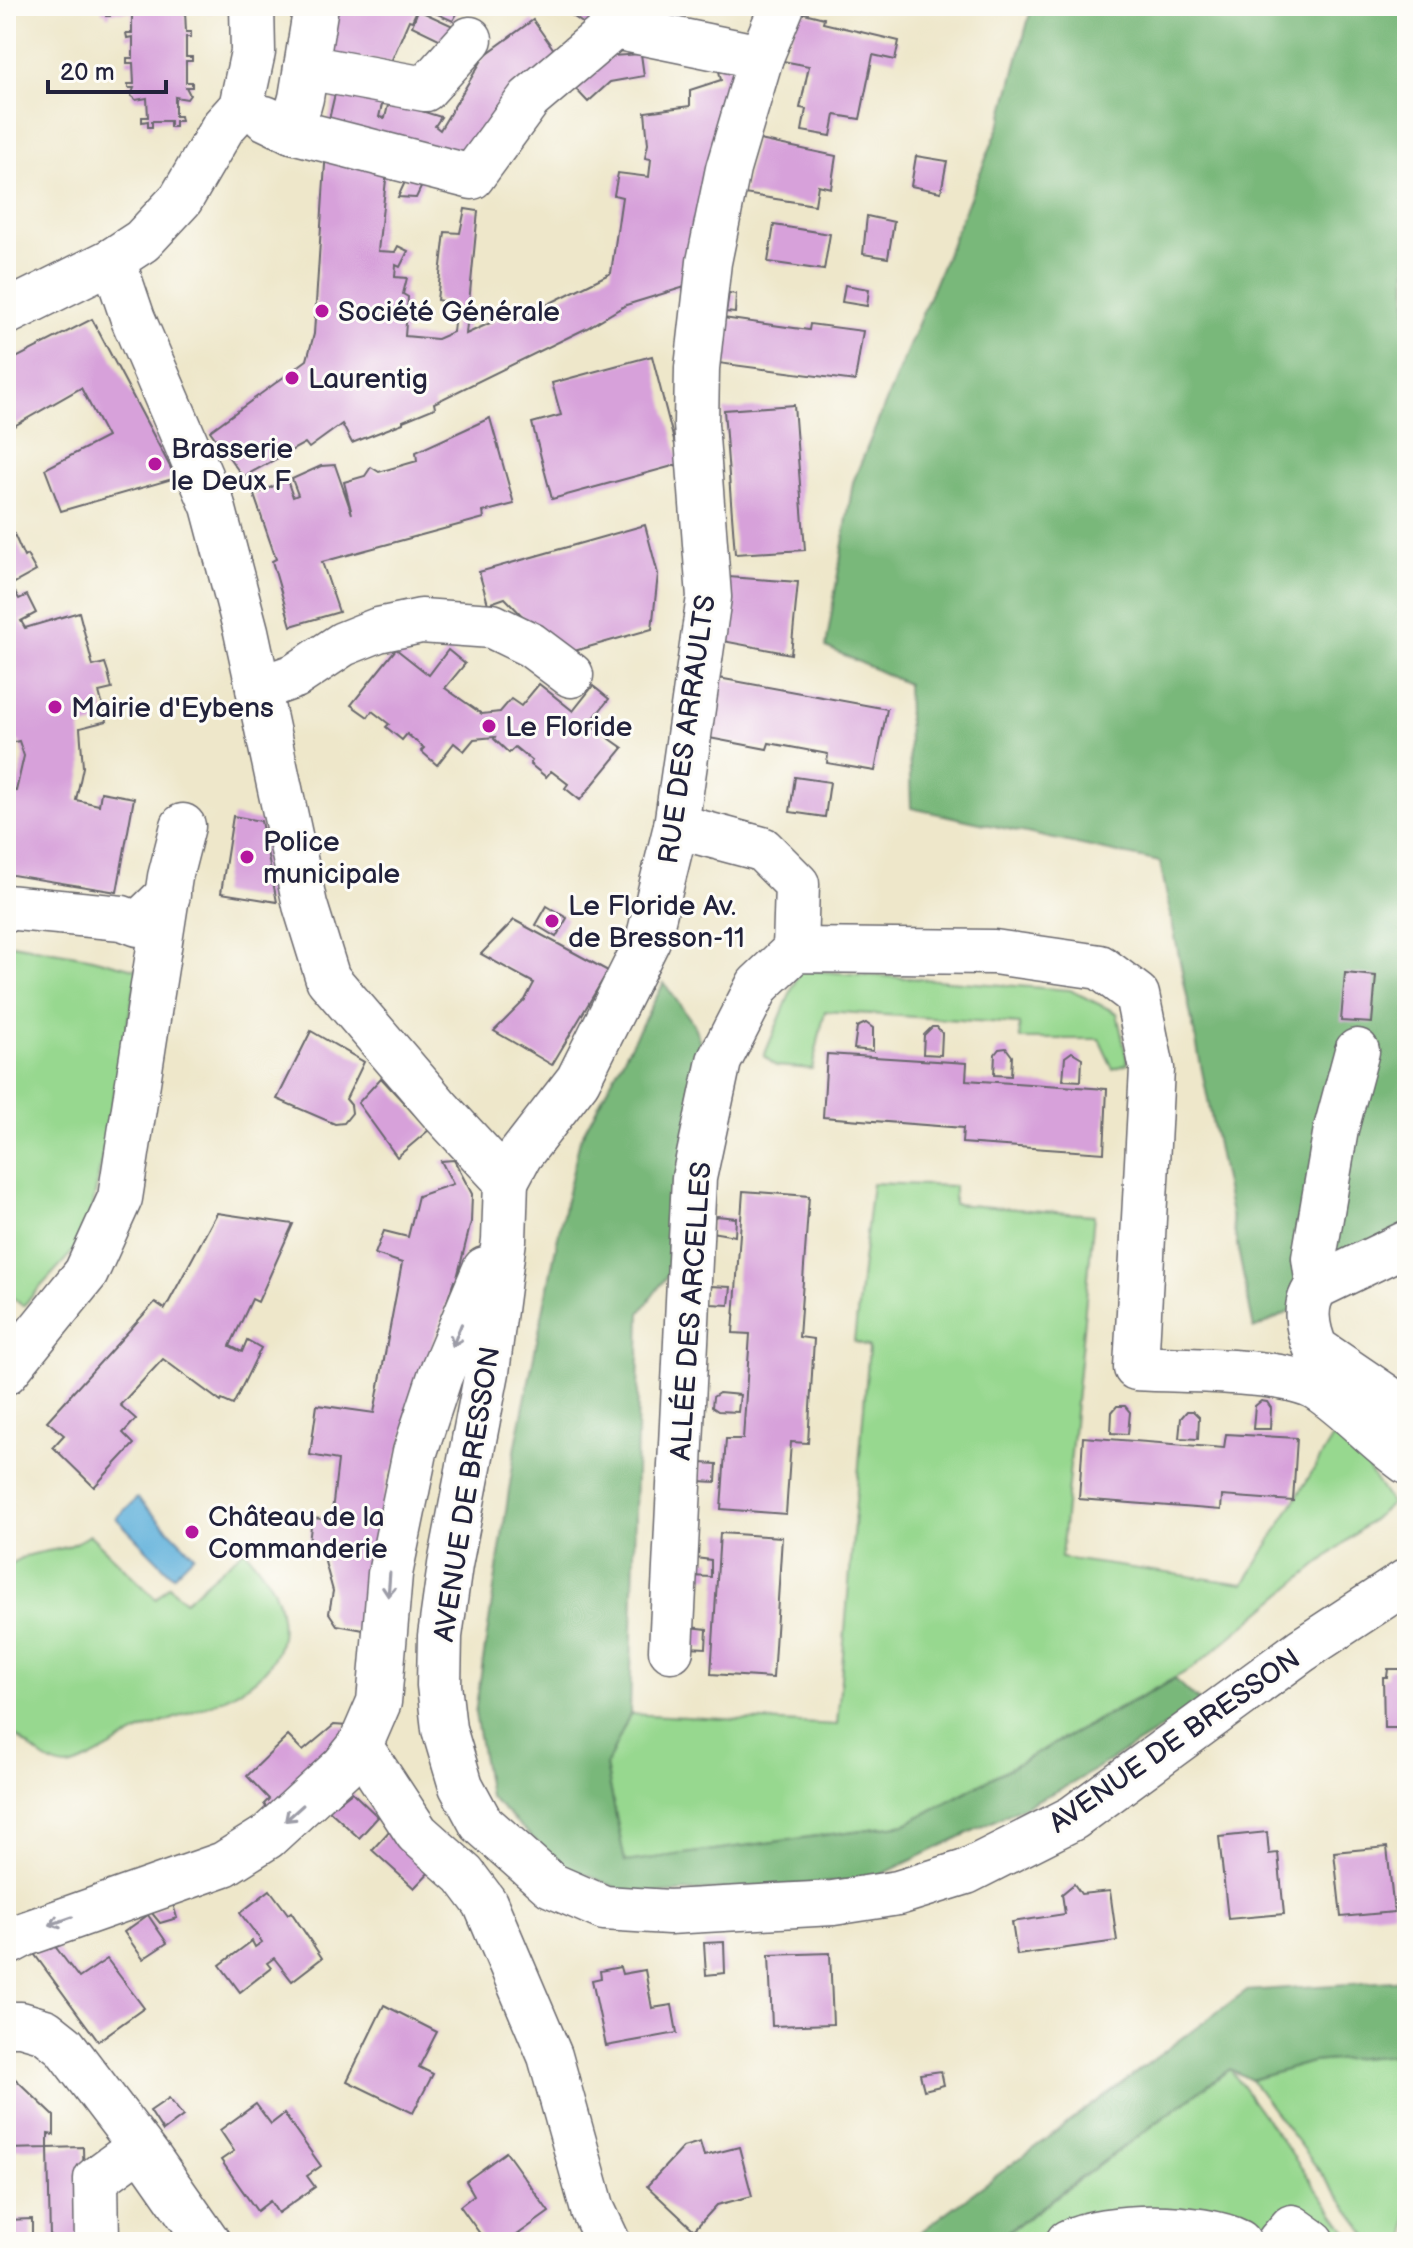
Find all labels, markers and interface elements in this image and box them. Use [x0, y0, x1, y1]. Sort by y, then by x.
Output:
scale bar [48, 44, 166, 94]
text: 20 m [60, 58, 115, 87]
place label: Société Générale [338, 296, 560, 329]
marker: Société Générale [313, 302, 331, 320]
place label: Laurentig [308, 363, 428, 396]
marker: Laurentig [283, 369, 301, 387]
place label: Brasserie le Deux F [171, 433, 293, 498]
marker: Brasserie le Deux F [146, 455, 164, 473]
street label: RUE DES ARRAULTS [652, 593, 723, 866]
place label: Mairie d'Eybens [71, 692, 274, 725]
marker: Mairie d'Eybens [46, 698, 64, 716]
place label: Le Floride [505, 711, 632, 744]
marker: Le Floride [480, 717, 498, 735]
place label: Police municipale [263, 826, 400, 891]
marker: Police municipale [238, 848, 256, 866]
place label: Le Floride Av. de Bresson-11 [568, 890, 745, 955]
marker: Le Floride Av. de Bresson-11 [543, 912, 561, 930]
street label: ALLÉE DES ARCELLES [664, 1160, 718, 1462]
one-way arrow [449, 1322, 463, 1347]
street label: AVENUE DE BRESSON [428, 1344, 507, 1644]
place label: Château de la Commanderie [208, 1501, 388, 1566]
marker: Château de la Commanderie [183, 1523, 201, 1541]
one-way arrow [381, 1571, 396, 1598]
street label: AVENUE DE BRESSON [1043, 1642, 1306, 1840]
one-way arrow [285, 1803, 305, 1821]
one-way arrow [49, 1915, 74, 1930]

